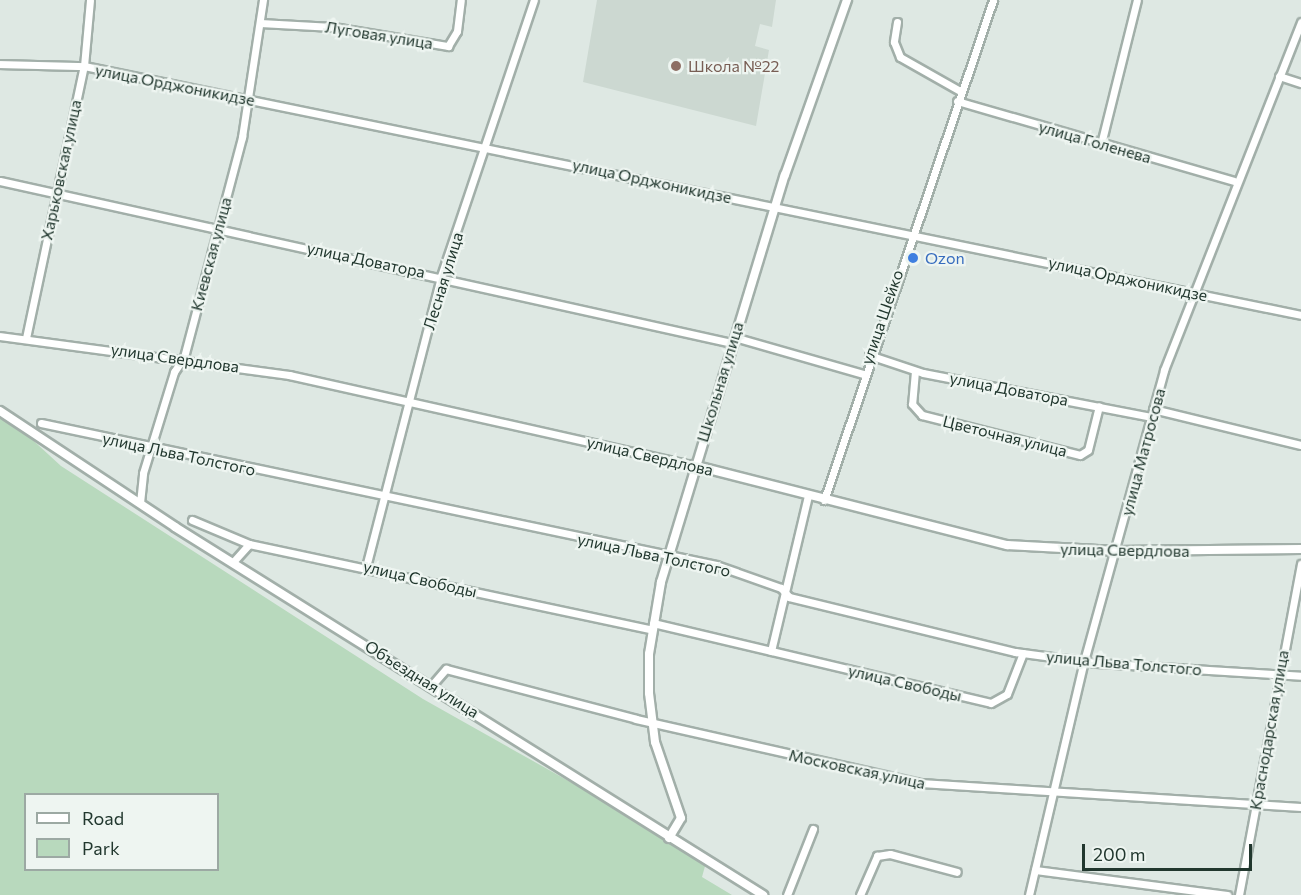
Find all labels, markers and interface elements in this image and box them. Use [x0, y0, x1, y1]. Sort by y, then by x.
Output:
street label: Луговая улица [324, 17, 434, 53]
place label: Школа №22 [688, 56, 779, 76]
marker: Школа №22 [669, 59, 683, 73]
street label: улица Орджоникидзе [94, 60, 256, 110]
street label: Харьковская улица [37, 98, 85, 242]
street label: улица Голенева [1037, 117, 1153, 167]
street label: улица Орджоникидзе [571, 155, 733, 207]
street label: Киевская улица [187, 195, 235, 313]
street label: Лесная улица [419, 230, 467, 332]
street label: улица Доватора [305, 238, 427, 282]
place label: Ozon [925, 248, 965, 268]
marker: Ozon [906, 251, 920, 265]
street label: улица Орджоникидзе [1047, 253, 1209, 305]
street label: улица Шейко [857, 267, 907, 367]
street label: Школьная улица [693, 320, 747, 444]
street label: улица Свердлова [110, 339, 240, 377]
street label: улица Доватора [948, 368, 1070, 410]
street label: улица Матросова [1117, 386, 1169, 518]
street label: Цветочная улица [941, 411, 1069, 461]
street label: улица Льва Толстого [101, 428, 257, 480]
street label: улица Свердлова [585, 432, 715, 480]
street label: улица Льва Толстого [576, 529, 732, 581]
street label: улица Свердлова [1060, 539, 1190, 561]
street label: улица Свободы [361, 557, 479, 601]
street label: Объездная улица [362, 636, 482, 722]
street label: улица Льва Толстого [1045, 647, 1203, 679]
street label: Краснодарская улица [1245, 649, 1293, 811]
street label: улица Свободы [846, 661, 964, 705]
street label: Московская улица [787, 745, 927, 793]
legend [24, 793, 219, 871]
text: Road [82, 807, 124, 829]
scale bar [1085, 832, 1254, 870]
text: Park [82, 837, 120, 859]
text: 200 m [1093, 843, 1146, 865]

